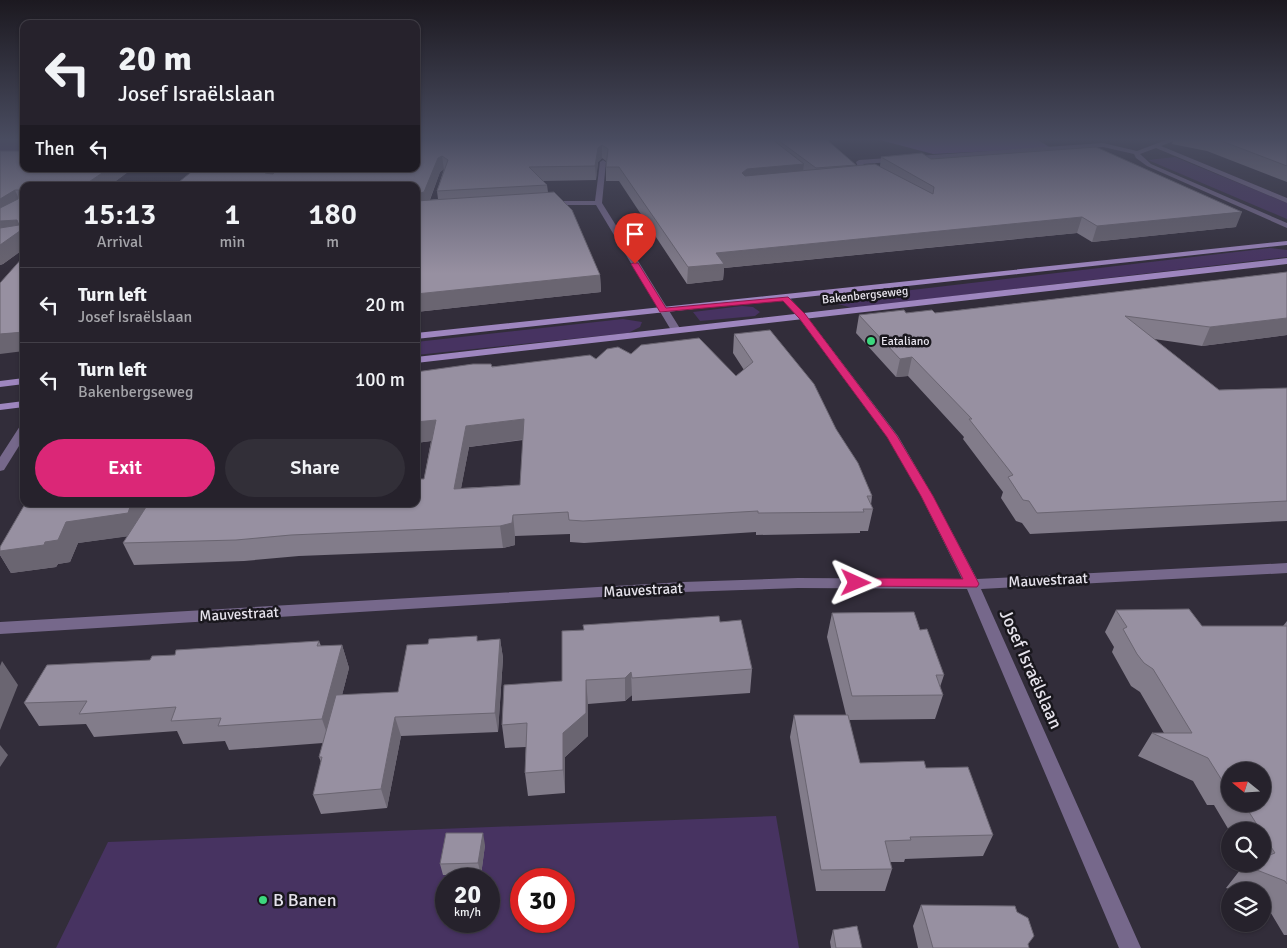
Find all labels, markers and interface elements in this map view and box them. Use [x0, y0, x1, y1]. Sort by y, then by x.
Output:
text: 20 m [118, 37, 192, 80]
icon: left [35, 40, 100, 105]
text: Josef Israëlslaan [118, 80, 275, 107]
icon: left [85, 135, 113, 163]
text: Then [35, 137, 75, 161]
text: 15:13 [83, 196, 156, 233]
text: 1 [224, 196, 240, 233]
text: 180 [308, 196, 357, 233]
pin [614, 213, 656, 264]
icon: arrive [621, 220, 649, 248]
text: Arrival [97, 232, 143, 252]
text: min [219, 232, 245, 252]
text: m [326, 232, 339, 252]
text: Turn left [78, 283, 147, 307]
street label: Bakenbergseweg [821, 284, 909, 307]
icon: left [35, 291, 63, 319]
text: 20 m [365, 293, 405, 317]
text: Josef Israëlslaan [78, 307, 192, 327]
place label: Eataliano [881, 334, 930, 349]
marker: Eataliano [865, 335, 877, 347]
text: Turn left [78, 358, 147, 382]
icon: left [35, 366, 63, 394]
text: 100 m [355, 368, 405, 392]
text: Bakenbergseweg [78, 382, 194, 402]
button: Exit [35, 439, 215, 497]
button: Share [225, 439, 405, 497]
position arrow [829, 556, 881, 608]
street label: Mauvestraat [1008, 569, 1088, 591]
street label: Mauvestraat [603, 579, 683, 601]
street label: Mauvestraat [199, 603, 279, 625]
street label: Josef Israëlslaan [995, 606, 1067, 732]
north arrow [1221, 762, 1271, 812]
map controls [1221, 762, 1271, 932]
button: search [1221, 822, 1271, 872]
speed limit sign: 30 [510, 868, 575, 933]
text: 20 [454, 879, 481, 910]
button: layers [1221, 882, 1271, 932]
place label: B Banen [273, 889, 337, 911]
marker: B Banen [257, 894, 269, 906]
text: km/h [454, 905, 481, 920]

